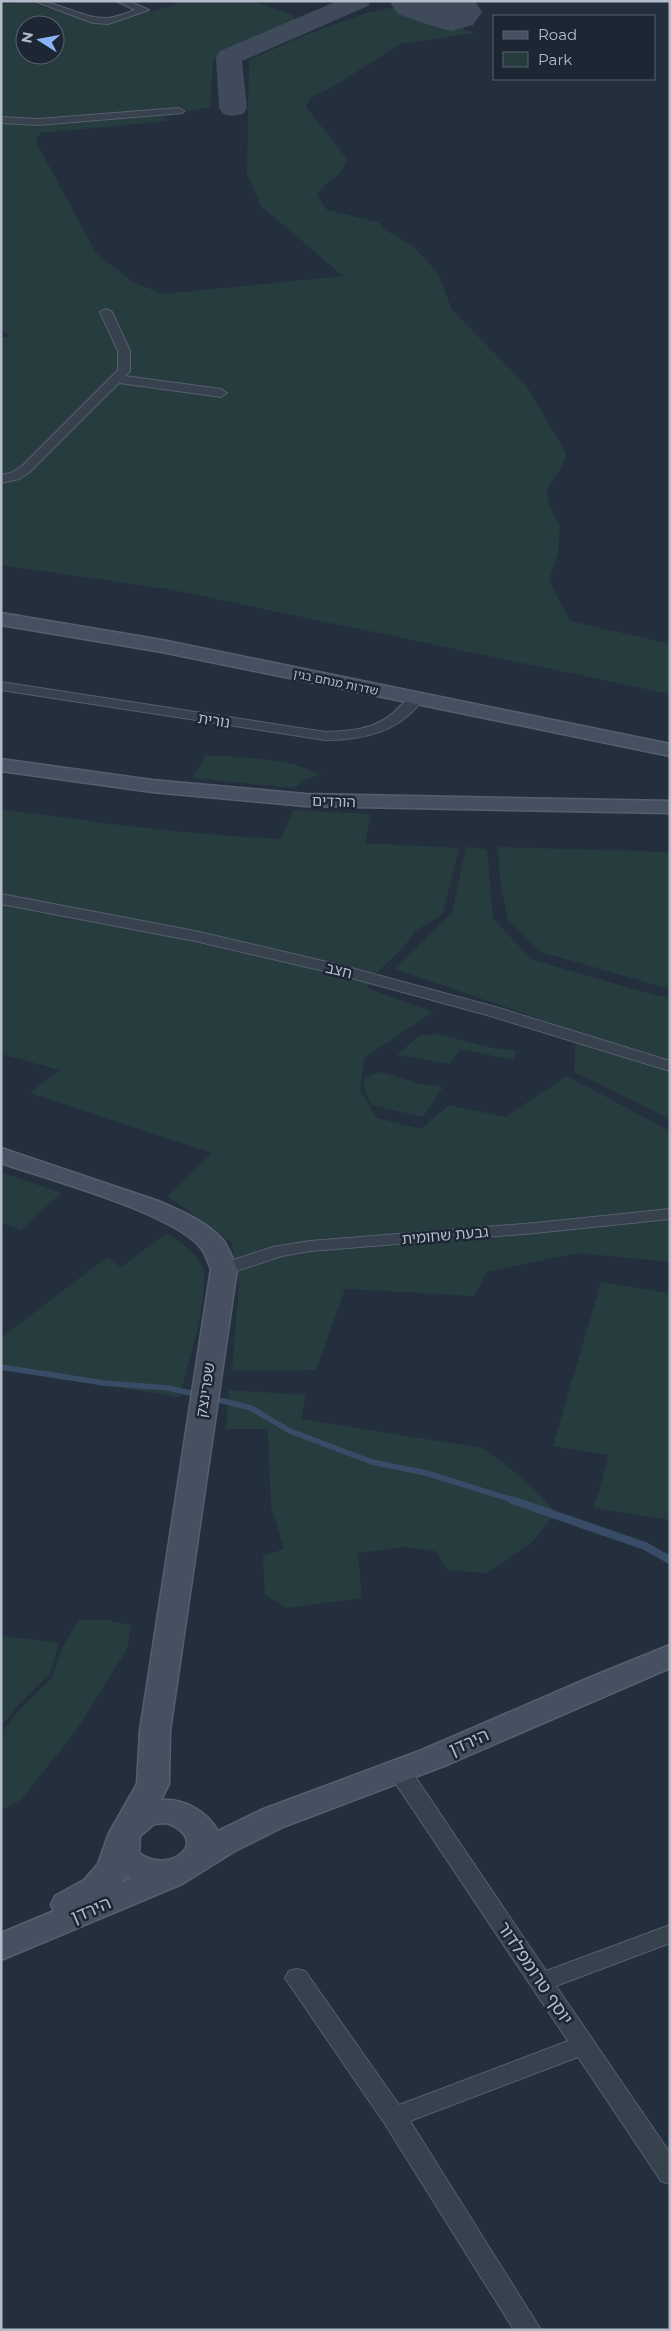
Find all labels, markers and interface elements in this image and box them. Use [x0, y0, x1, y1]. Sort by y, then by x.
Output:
north arrow [15, 15, 65, 65]
legend [493, 15, 656, 80]
text: Road [538, 25, 577, 44]
text: N [17, 30, 37, 45]
text: Park [538, 50, 572, 69]
street label: שדרות מנחם בגין [292, 666, 380, 698]
street label: נורית [197, 708, 231, 732]
street label: הורדים [312, 791, 356, 811]
street label: חצב [324, 958, 354, 982]
street label: גבעת שחומית [401, 1222, 490, 1248]
street label: שפרינצק [191, 1361, 219, 1419]
street label: הירדן [446, 1724, 492, 1760]
street label: הירדן [68, 1892, 114, 1928]
street label: יוסף טרומפלדור [493, 1917, 577, 2029]

